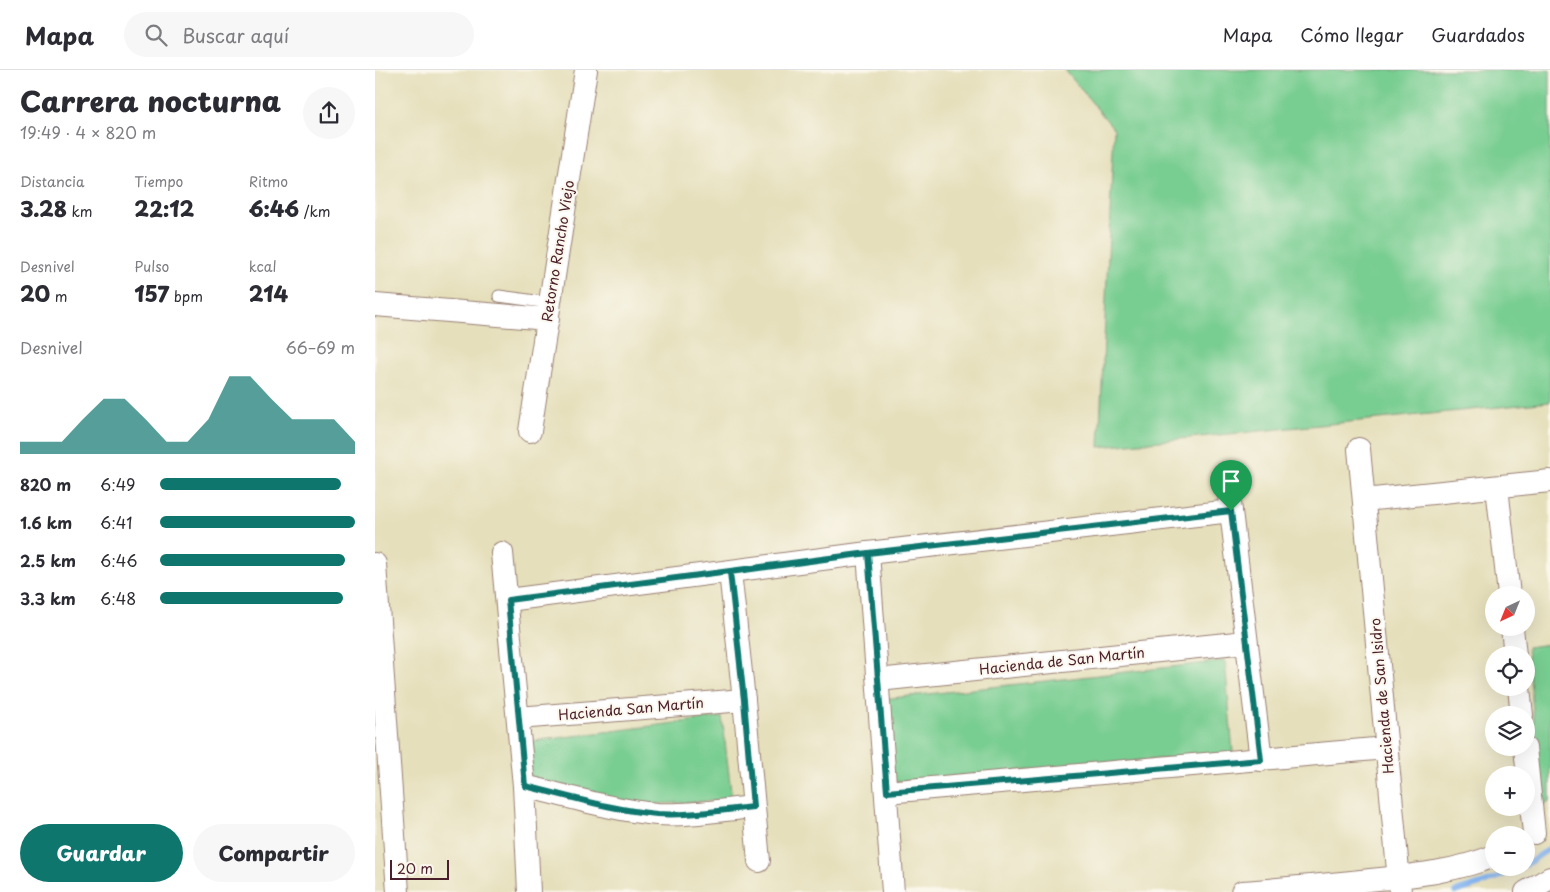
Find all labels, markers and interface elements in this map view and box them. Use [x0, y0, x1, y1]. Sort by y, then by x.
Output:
search box [124, 12, 474, 57]
text: Mapa [25, 17, 94, 53]
icon: search [142, 21, 170, 49]
text: Buscar aquí [182, 21, 289, 49]
text: Mapa [1223, 21, 1272, 48]
text: Cómo llegar [1300, 21, 1403, 48]
text: Guardados [1431, 21, 1525, 48]
text: Carrera nocturna [20, 79, 281, 122]
button: share [303, 87, 355, 139]
text: 19:49 · 4 × 820 m [20, 120, 156, 144]
text: Distancia [20, 171, 85, 192]
text: Tiempo [134, 171, 183, 192]
text: Ritmo [249, 171, 288, 192]
street label: Retorno Rancho Viejo [536, 178, 579, 323]
text: 3.28 [20, 192, 67, 224]
text: 22:12 [134, 192, 194, 224]
text: 6:46 [249, 192, 299, 224]
text: km [67, 201, 93, 222]
text: /km [299, 201, 330, 222]
text: Desnivel [20, 256, 75, 277]
text: Pulso [134, 256, 169, 277]
text: kcal [249, 256, 277, 277]
text: 20 [20, 277, 50, 309]
text: 157 [134, 277, 169, 309]
text: 214 [249, 277, 288, 309]
text: m [50, 286, 67, 307]
text: bpm [169, 286, 203, 307]
text: Desnivel [20, 335, 82, 359]
text: 66–69 m [286, 335, 355, 359]
pin [1210, 460, 1252, 511]
icon: arrive [1217, 467, 1245, 495]
text: 820 m [20, 472, 71, 496]
text: 6:49 [100, 472, 135, 496]
text: 1.6 km [20, 510, 72, 534]
text: 6:41 [100, 510, 133, 534]
text: 2.5 km [20, 548, 76, 572]
text: 6:46 [100, 548, 138, 572]
text: 3.3 km [20, 586, 76, 610]
text: 6:48 [100, 586, 136, 610]
north arrow [1485, 586, 1535, 636]
map controls [1485, 586, 1535, 876]
street label: Hacienda de San Isidro [1364, 617, 1399, 775]
street label: Hacienda de San Martín [978, 641, 1146, 680]
button: locate [1485, 646, 1535, 696]
street label: Hacienda San Martín [557, 692, 705, 725]
button: layers [1485, 706, 1535, 756]
button: + [1485, 766, 1535, 816]
button: Guardar [20, 824, 183, 882]
button: Compartir [193, 824, 355, 882]
button: − [1485, 826, 1535, 876]
scale bar [390, 857, 449, 880]
text: 20 m [397, 858, 433, 879]

